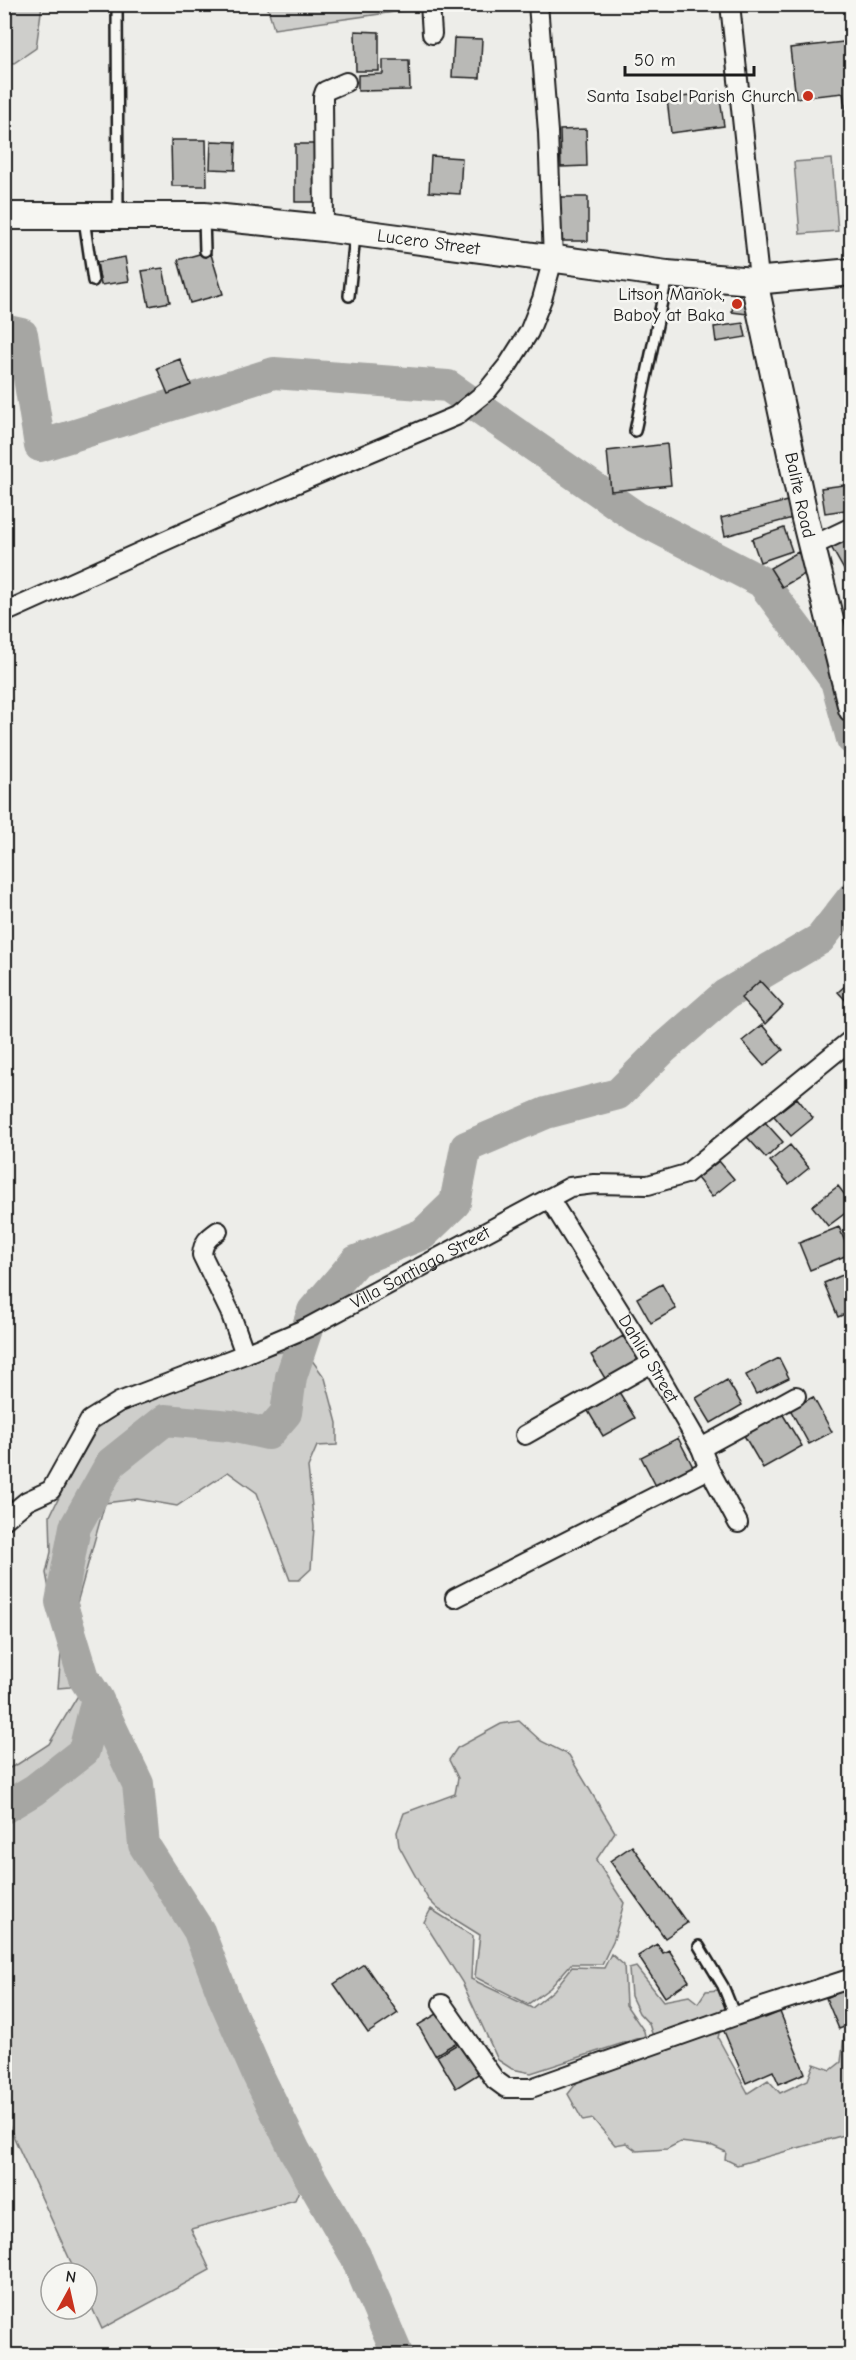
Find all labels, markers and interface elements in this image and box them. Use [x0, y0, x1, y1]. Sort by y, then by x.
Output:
scale bar [625, 39, 754, 77]
text: 50 m [634, 50, 676, 71]
place label: Santa Isabel Parish Church [587, 86, 796, 107]
marker: Santa Isabel Parish Church [801, 89, 815, 103]
street label: Lucero Street [376, 225, 482, 259]
place label: Litson Manok, Baboy at Baka [613, 284, 725, 326]
marker: Litson Manok, Baboy at Baka [730, 297, 744, 311]
street label: Balite Road [780, 450, 820, 540]
street label: Villa Santiago Street [347, 1221, 494, 1313]
street label: Dahlia Street [614, 1311, 683, 1407]
north arrow [39, 2261, 99, 2321]
text: N [65, 2267, 77, 2287]

